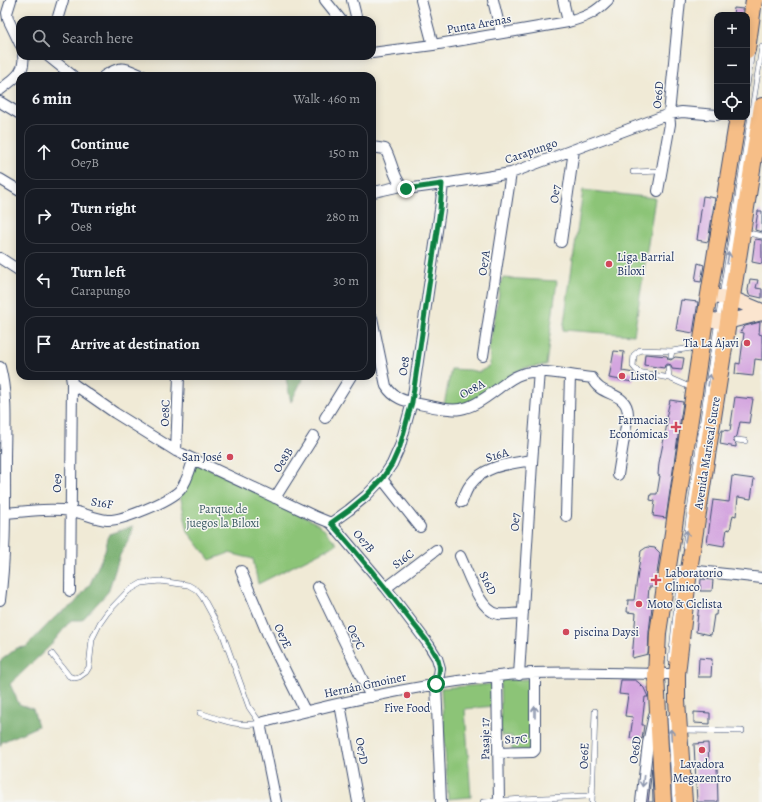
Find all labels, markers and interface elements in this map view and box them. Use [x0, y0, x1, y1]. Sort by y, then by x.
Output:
street label: Punta Arenas [445, 10, 513, 38]
map controls [714, 12, 750, 120]
button: + [714, 12, 750, 48]
search box [16, 16, 376, 60]
icon: search [30, 27, 52, 49]
text: Search here [62, 28, 133, 48]
button: − [714, 48, 750, 84]
street label: Oe6D [649, 81, 667, 109]
button: locate [714, 84, 750, 120]
text: 6 min [32, 87, 72, 110]
text: Walk · 460 m [293, 90, 360, 107]
text: Continue [71, 134, 129, 154]
street label: Carapungo [503, 135, 559, 167]
icon: ahead [33, 141, 55, 163]
text: 150 m [329, 144, 359, 161]
text: Oe7B [71, 154, 99, 171]
route end [397, 180, 415, 198]
street label: Oe7 [546, 183, 564, 204]
text: Turn right [71, 198, 136, 218]
icon: right [33, 205, 55, 227]
text: 280 m [326, 208, 359, 225]
text: Oe8 [71, 218, 92, 235]
street label: Oe7A [474, 248, 494, 277]
place label: Liga Barrial Biloxi [617, 249, 674, 279]
one-way arrow [725, 252, 733, 265]
marker: Liga Barrial Biloxi [604, 259, 614, 269]
text: Turn left [71, 262, 126, 282]
icon: left [33, 269, 55, 291]
text: 30 m [333, 272, 359, 289]
text: Carapungo [71, 282, 130, 299]
icon: arrive [33, 333, 55, 355]
text: Arrive at destination [71, 334, 200, 354]
place label: Tia La Ajavi [683, 335, 739, 351]
marker: Tia La Ajavi [742, 338, 752, 348]
street label: Oe8 [395, 355, 413, 377]
place label: Listol [630, 368, 657, 384]
marker: Listol [617, 371, 627, 381]
one-way arrow [705, 374, 713, 387]
street label: Oe8A [457, 375, 488, 402]
street label: Avenida Mariscal Sucre [690, 396, 724, 511]
street label: Oe8C [157, 399, 173, 427]
place label: Farmacias Económicas [609, 412, 668, 442]
marker: Farmacias Económicas [671, 422, 681, 432]
street label: Oe8B [269, 444, 297, 476]
street label: S16A [484, 444, 511, 466]
place label: San José [182, 449, 222, 465]
marker: San José [225, 452, 235, 462]
street label: Oe9 [49, 473, 65, 493]
street label: S16F [90, 493, 114, 513]
park label: Parque de juegos la Biloxi [186, 501, 260, 531]
street label: Oe7 [507, 511, 524, 532]
street label: Oe7B [350, 526, 378, 556]
one-way arrow [682, 530, 690, 543]
street label: S16C [389, 546, 417, 572]
place label: Laboratorio Clinico [665, 565, 723, 595]
street label: S16D [475, 569, 501, 597]
marker: Laboratorio Clinico [650, 574, 662, 586]
place label: Moto & Ciclista [647, 596, 723, 612]
marker: Moto & Ciclista [634, 599, 644, 609]
street label: Oe7E [270, 621, 296, 651]
street label: Oe7C [343, 622, 369, 652]
place label: piscina Daysi [574, 624, 639, 640]
marker: piscina Daysi [561, 627, 571, 637]
street label: Hernán Gmoiner [322, 668, 408, 702]
route start [427, 675, 445, 693]
marker: Five Food [402, 690, 412, 700]
place label: Five Food [384, 700, 431, 716]
one-way arrow [531, 706, 539, 719]
street label: Pasaje 17 [477, 717, 493, 760]
one-way arrow [668, 729, 675, 742]
street label: S17C [504, 730, 528, 748]
street label: Oe6D [625, 735, 645, 765]
street label: Oe7D [352, 736, 372, 766]
street label: Oe6E [576, 743, 592, 769]
marker: Lavadora Megazentro [697, 745, 707, 755]
place label: Lavadora Megazentro [673, 756, 731, 786]
one-way arrow [639, 774, 647, 787]

